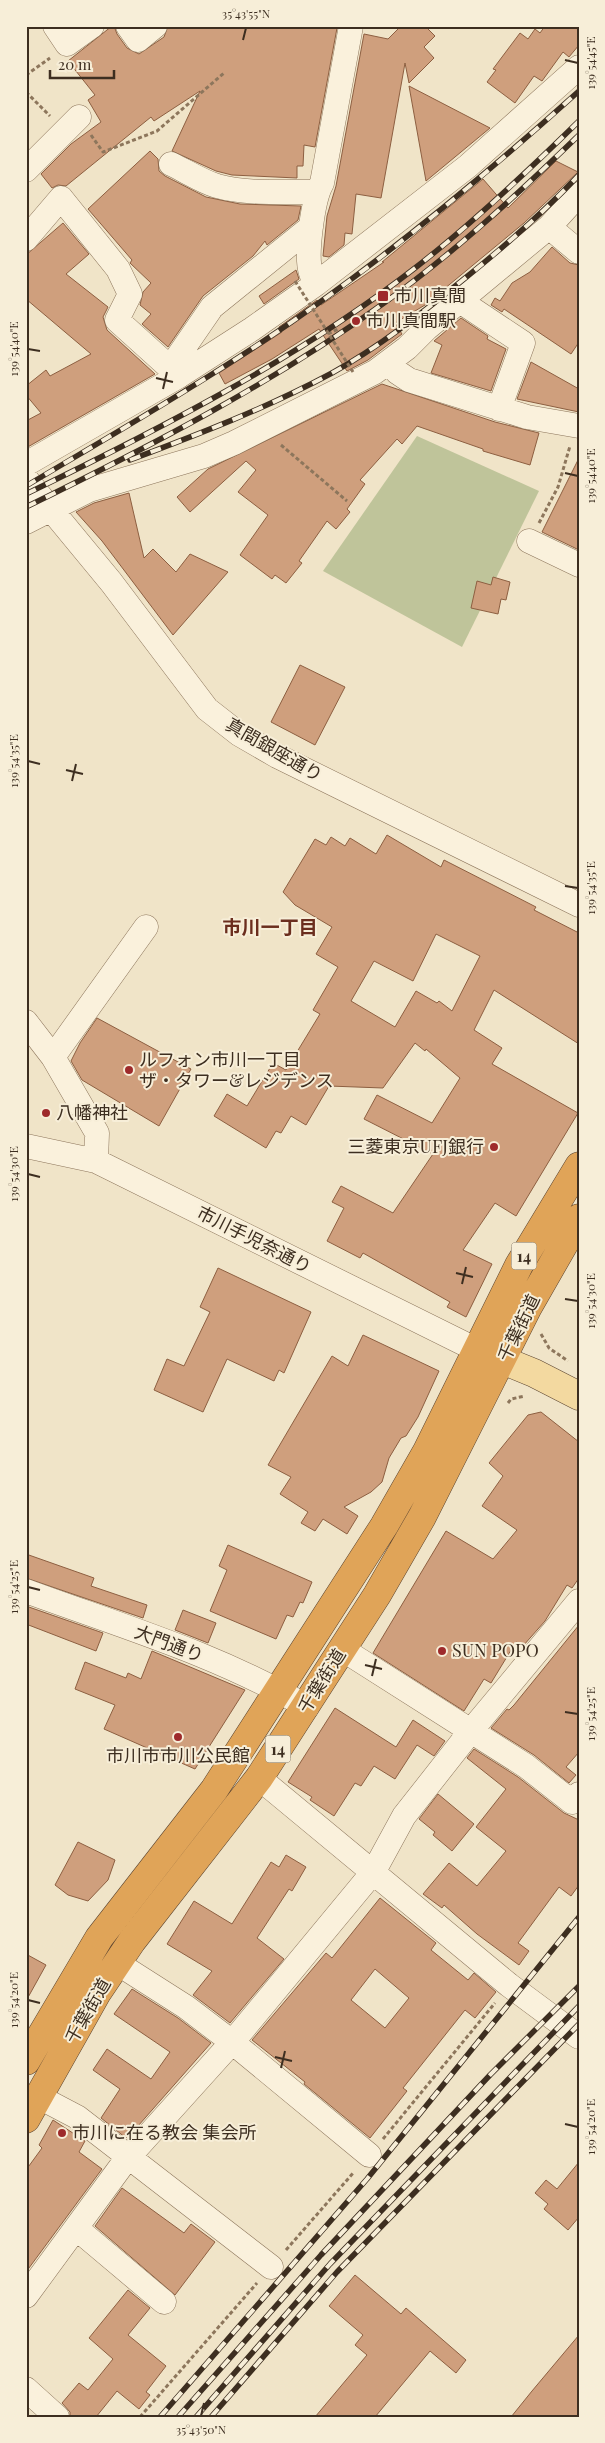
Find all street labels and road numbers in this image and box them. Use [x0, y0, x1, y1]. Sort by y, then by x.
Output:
street label: 真間銀座通り [222, 712, 327, 787]
street label: 市川手児奈通り [193, 1200, 316, 1278]
road number: 14 [512, 1242, 536, 1270]
street label: 千葉街道 [492, 1290, 545, 1365]
street label: 大門通り [131, 1619, 207, 1667]
street label: 千葉街道 [292, 1644, 350, 1717]
road number: 14 [266, 1736, 290, 1762]
street label: 千葉街道 [59, 1973, 116, 2048]

